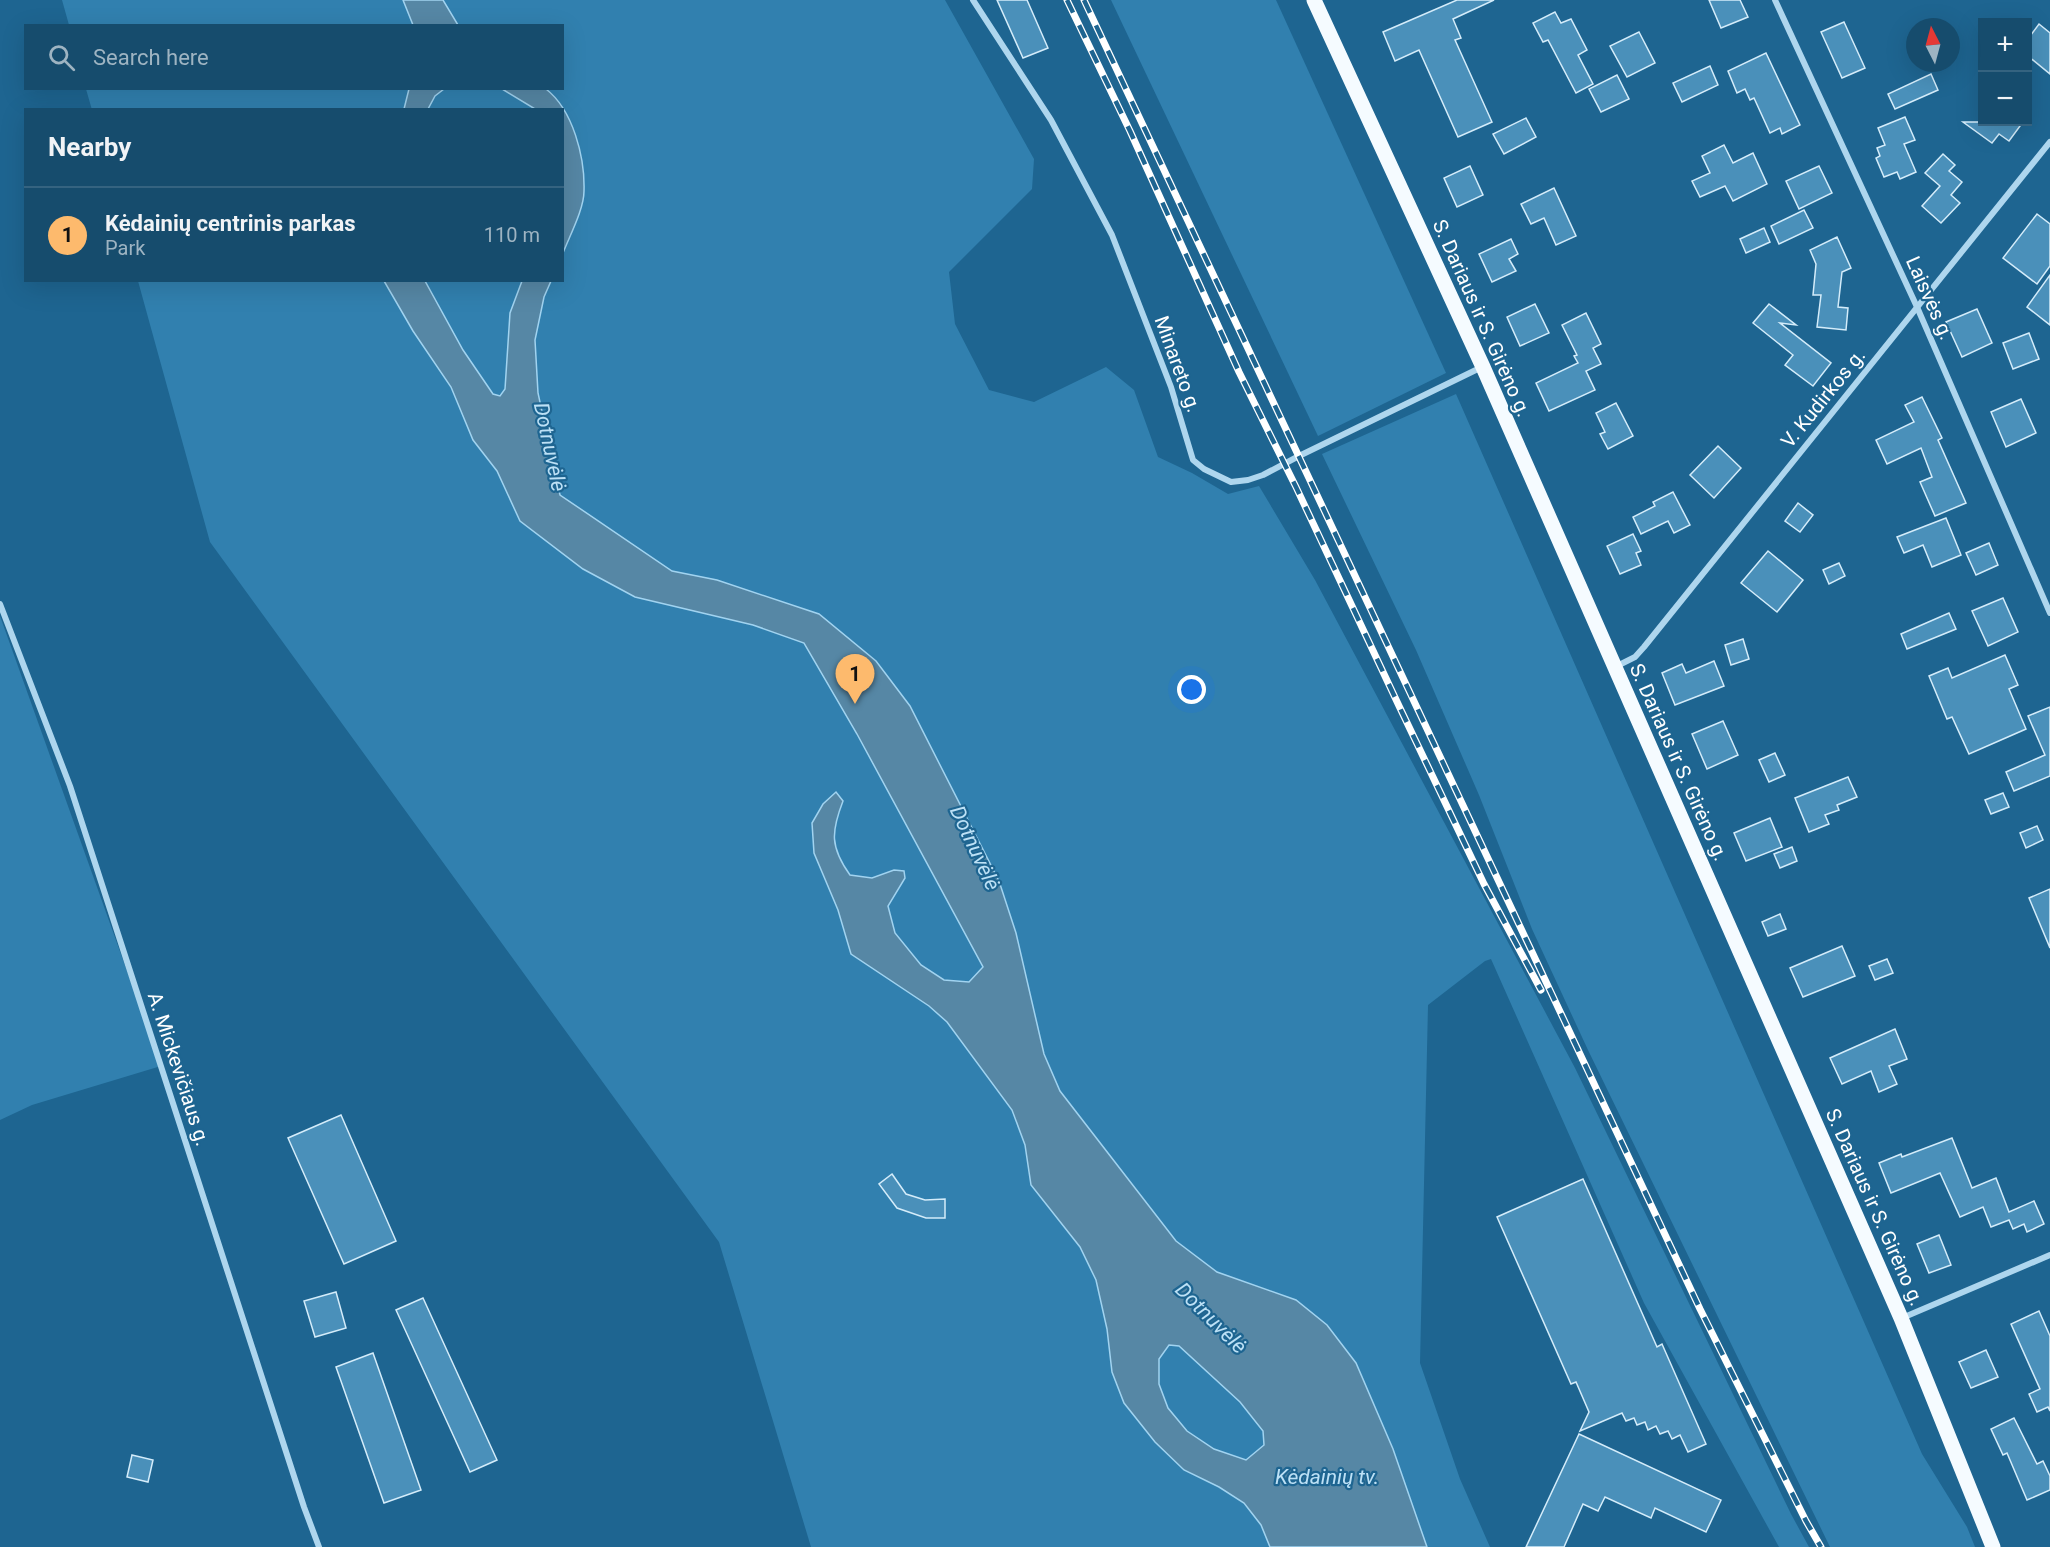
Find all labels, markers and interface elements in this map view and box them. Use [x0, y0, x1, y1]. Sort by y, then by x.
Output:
north arrow [1906, 18, 1960, 72]
map controls [1978, 18, 2032, 126]
button: + [1978, 18, 2032, 72]
search box [24, 24, 564, 90]
icon: search [45, 41, 78, 74]
text: Search here [93, 45, 209, 70]
button: − [1978, 72, 2032, 126]
text: Nearby [48, 132, 131, 162]
text: Kėdainių centrinis parkas [105, 211, 355, 236]
street label: S. Dariaus ir S. Girėno g. [1428, 216, 1536, 420]
text: 1 [62, 223, 73, 247]
text: 110 m [484, 223, 540, 247]
text: Park [105, 236, 145, 260]
street label: Laisvės g. [1901, 253, 1959, 343]
street label: Minareto g. [1150, 313, 1206, 415]
street label: V. Kudirkos g. [1776, 344, 1870, 452]
water label: Dotnuvėlė [529, 400, 571, 494]
pin: 1 [836, 654, 874, 704]
street label: S. Dariaus ir S. Girėno g. [1625, 660, 1733, 864]
your location [1177, 675, 1206, 704]
water label: Dotnuvėlė [945, 802, 1005, 894]
street label: A. Mickevičiaus g. [143, 989, 215, 1149]
street label: S. Dariaus ir S. Girėno g. [1821, 1105, 1929, 1309]
water label: Dotnuvėlė [1171, 1278, 1252, 1359]
water label: Kėdainių tv. [1275, 1465, 1379, 1489]

